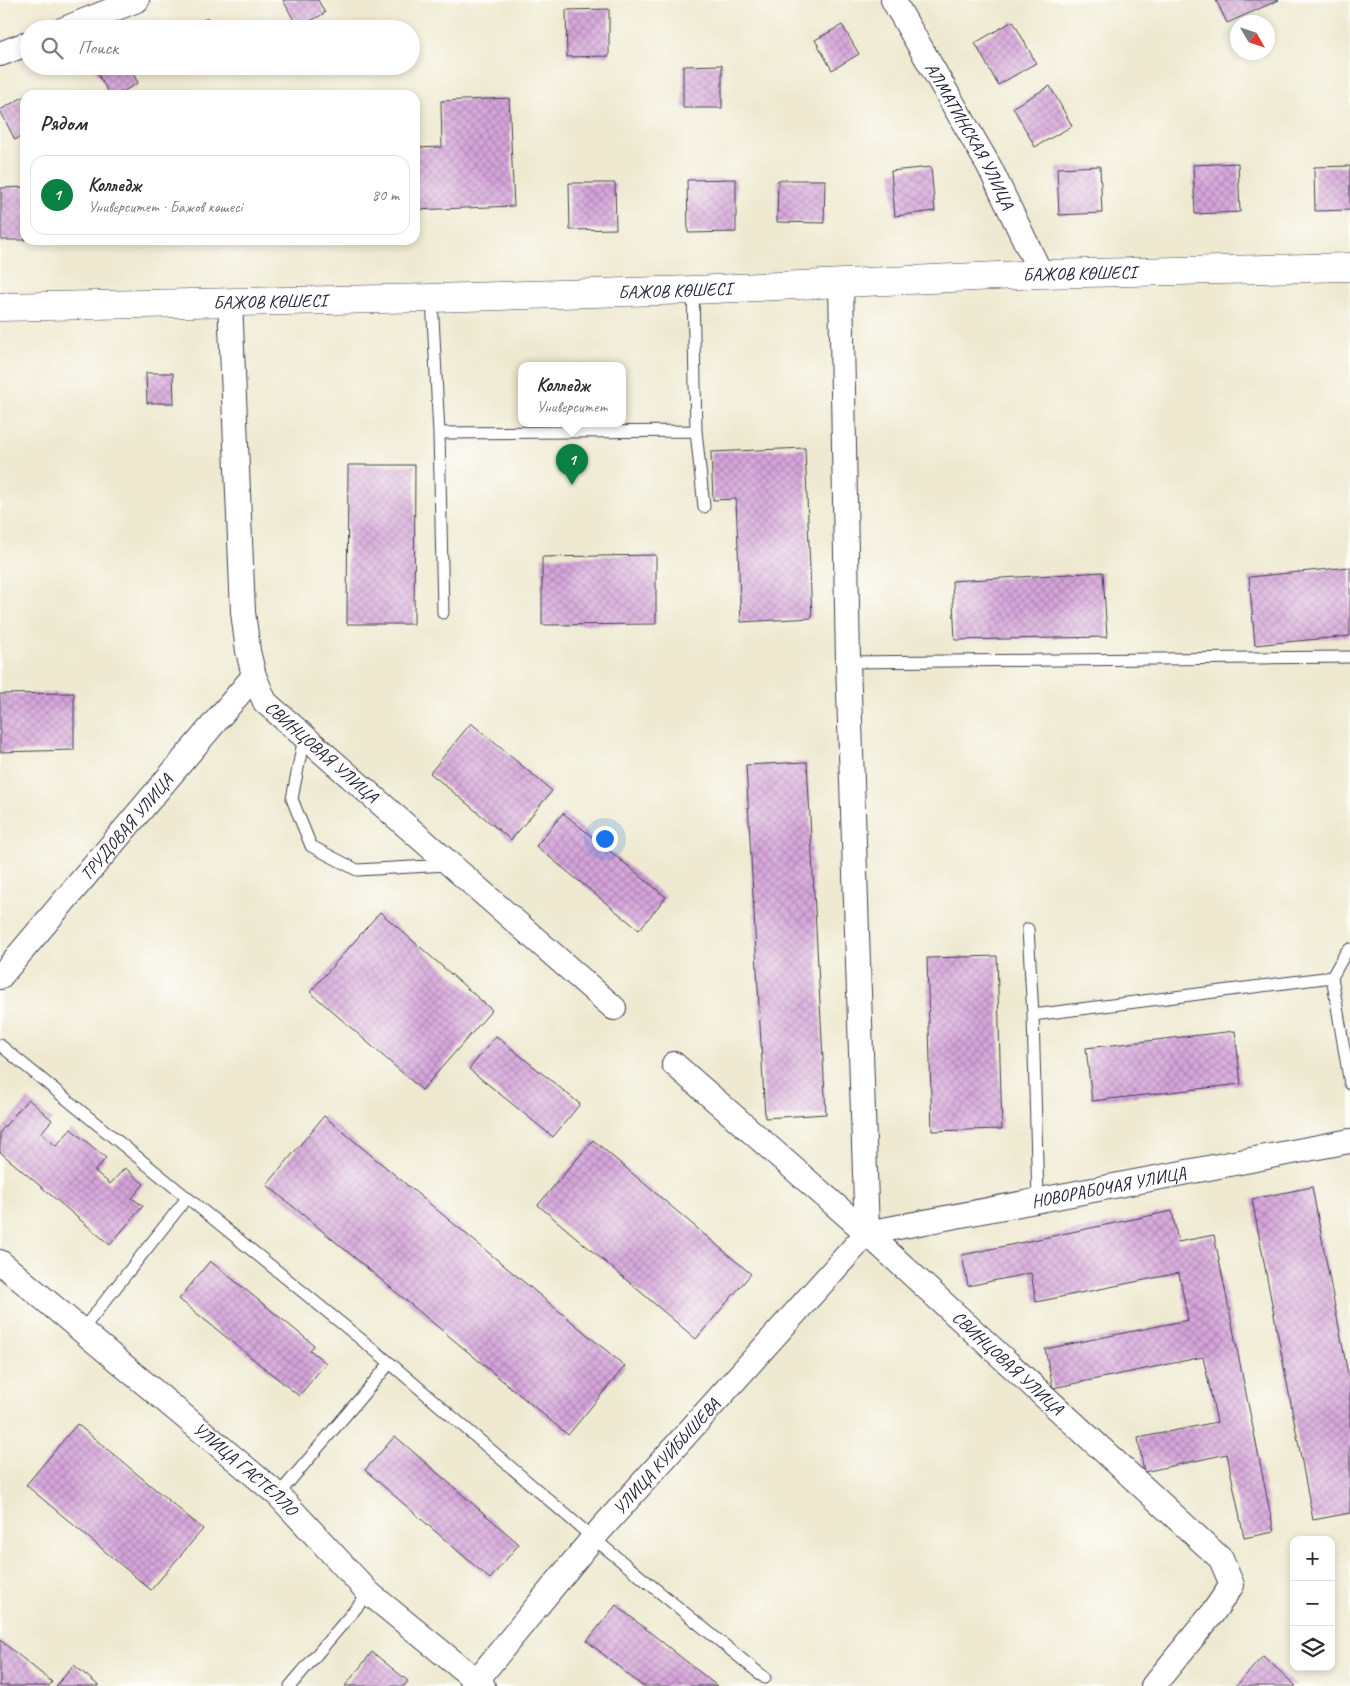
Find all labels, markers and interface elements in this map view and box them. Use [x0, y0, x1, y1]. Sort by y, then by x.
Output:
north arrow [1230, 15, 1275, 60]
search box [20, 20, 420, 75]
icon: search [38, 34, 66, 62]
text: Поиск [78, 36, 118, 60]
street label: АЛМАТИНСКАЯ УЛИЦА [920, 58, 1019, 213]
text: Рядом [40, 110, 87, 136]
text: Колледж [88, 173, 141, 197]
text: 1 [53, 185, 61, 205]
text: 80 m [372, 185, 399, 205]
text: Университет · Бажов көшесі [88, 197, 243, 217]
street label: БАЖОВ КӨШЕСІ [1022, 261, 1140, 286]
street label: БАЖОВ КӨШЕСІ [618, 277, 736, 303]
street label: БАЖОВ КӨШЕСІ [213, 289, 331, 314]
popup [518, 362, 626, 427]
text: Колледж [537, 373, 590, 397]
text: Университет [537, 397, 607, 417]
pin: 1 [556, 444, 588, 485]
street label: СВИНЦОВАЯ УЛИЦА [261, 696, 384, 808]
street label: ТРУДОВАЯ УЛИЦА [75, 769, 178, 885]
your location [592, 826, 618, 852]
street label: НОВОРАБОЧАЯ УЛИЦА [1030, 1161, 1189, 1212]
street label: СВИНЦОВАЯ УЛИЦА [948, 1306, 1069, 1420]
street label: УЛИЦА КУЙБЫШЕВА [608, 1393, 725, 1519]
street label: УЛИЦА ГАСТЕЛЛО [189, 1418, 304, 1521]
map controls [1290, 1536, 1335, 1671]
button: + [1290, 1536, 1335, 1581]
button: − [1290, 1581, 1335, 1626]
button: layers [1290, 1626, 1335, 1671]

